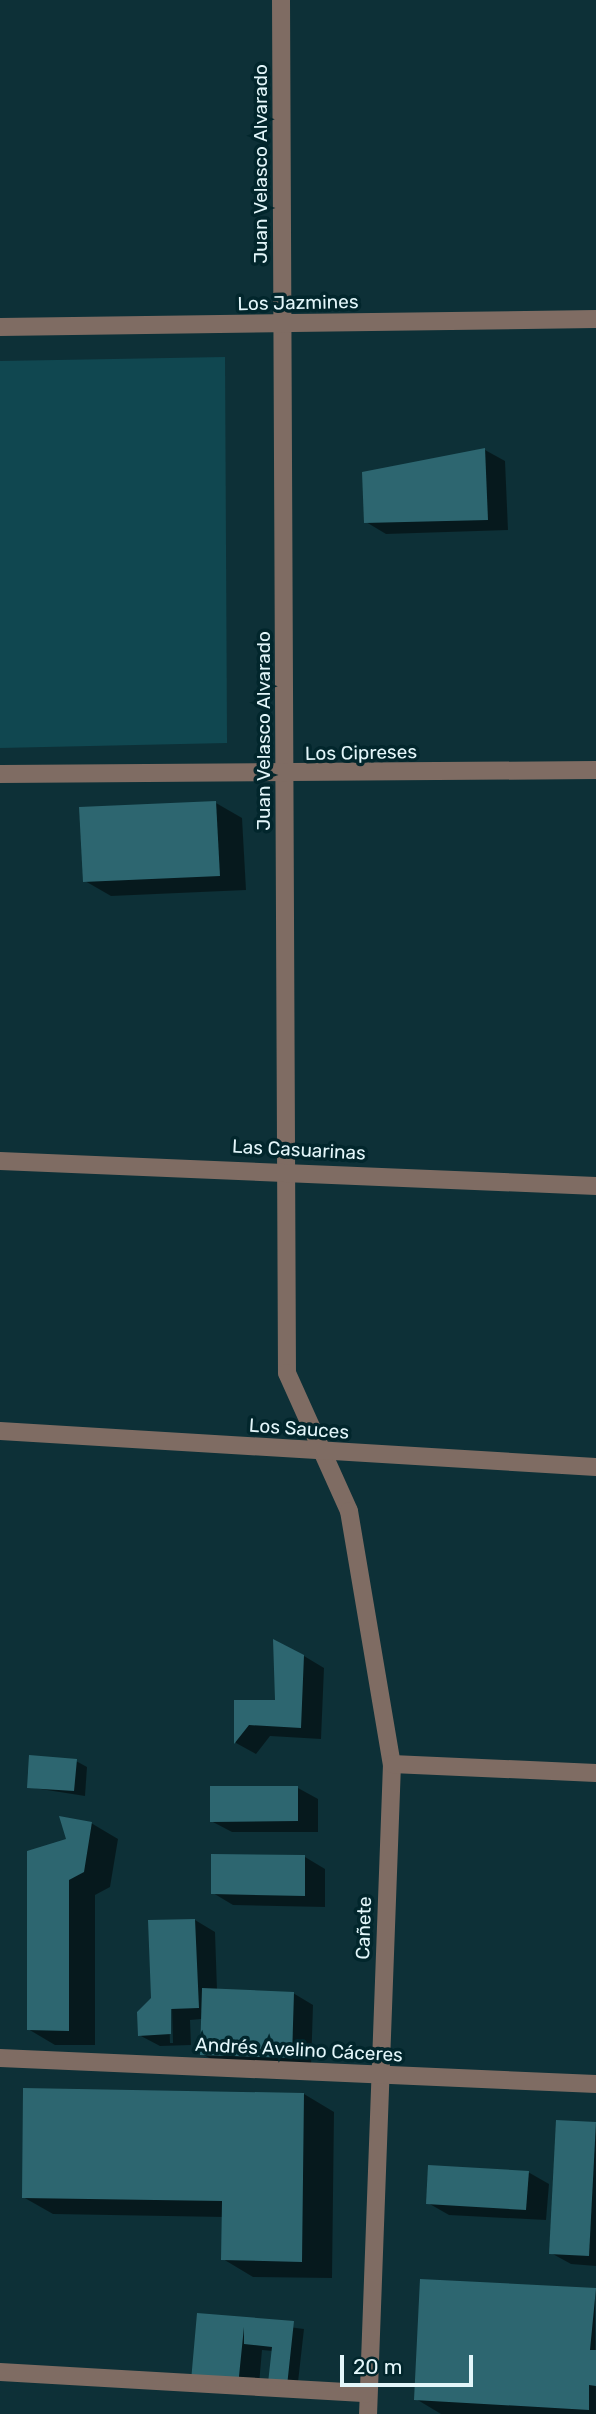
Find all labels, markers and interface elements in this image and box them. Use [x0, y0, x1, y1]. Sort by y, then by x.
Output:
street label: Juan Velasco Alvarado [250, 64, 272, 264]
street label: Los Jazmines [237, 291, 359, 315]
street label: Juan Velasco Alvarado [253, 631, 275, 831]
street label: Los Cipreses [305, 741, 417, 765]
street label: Las Casuarinas [232, 1135, 366, 1165]
street label: Los Sauces [248, 1414, 350, 1444]
street label: Cañete [352, 1896, 376, 1960]
street label: Andrés Avelino Cáceres [194, 2033, 404, 2067]
scale bar [344, 2340, 477, 2384]
text: 20 m [353, 2354, 402, 2379]

